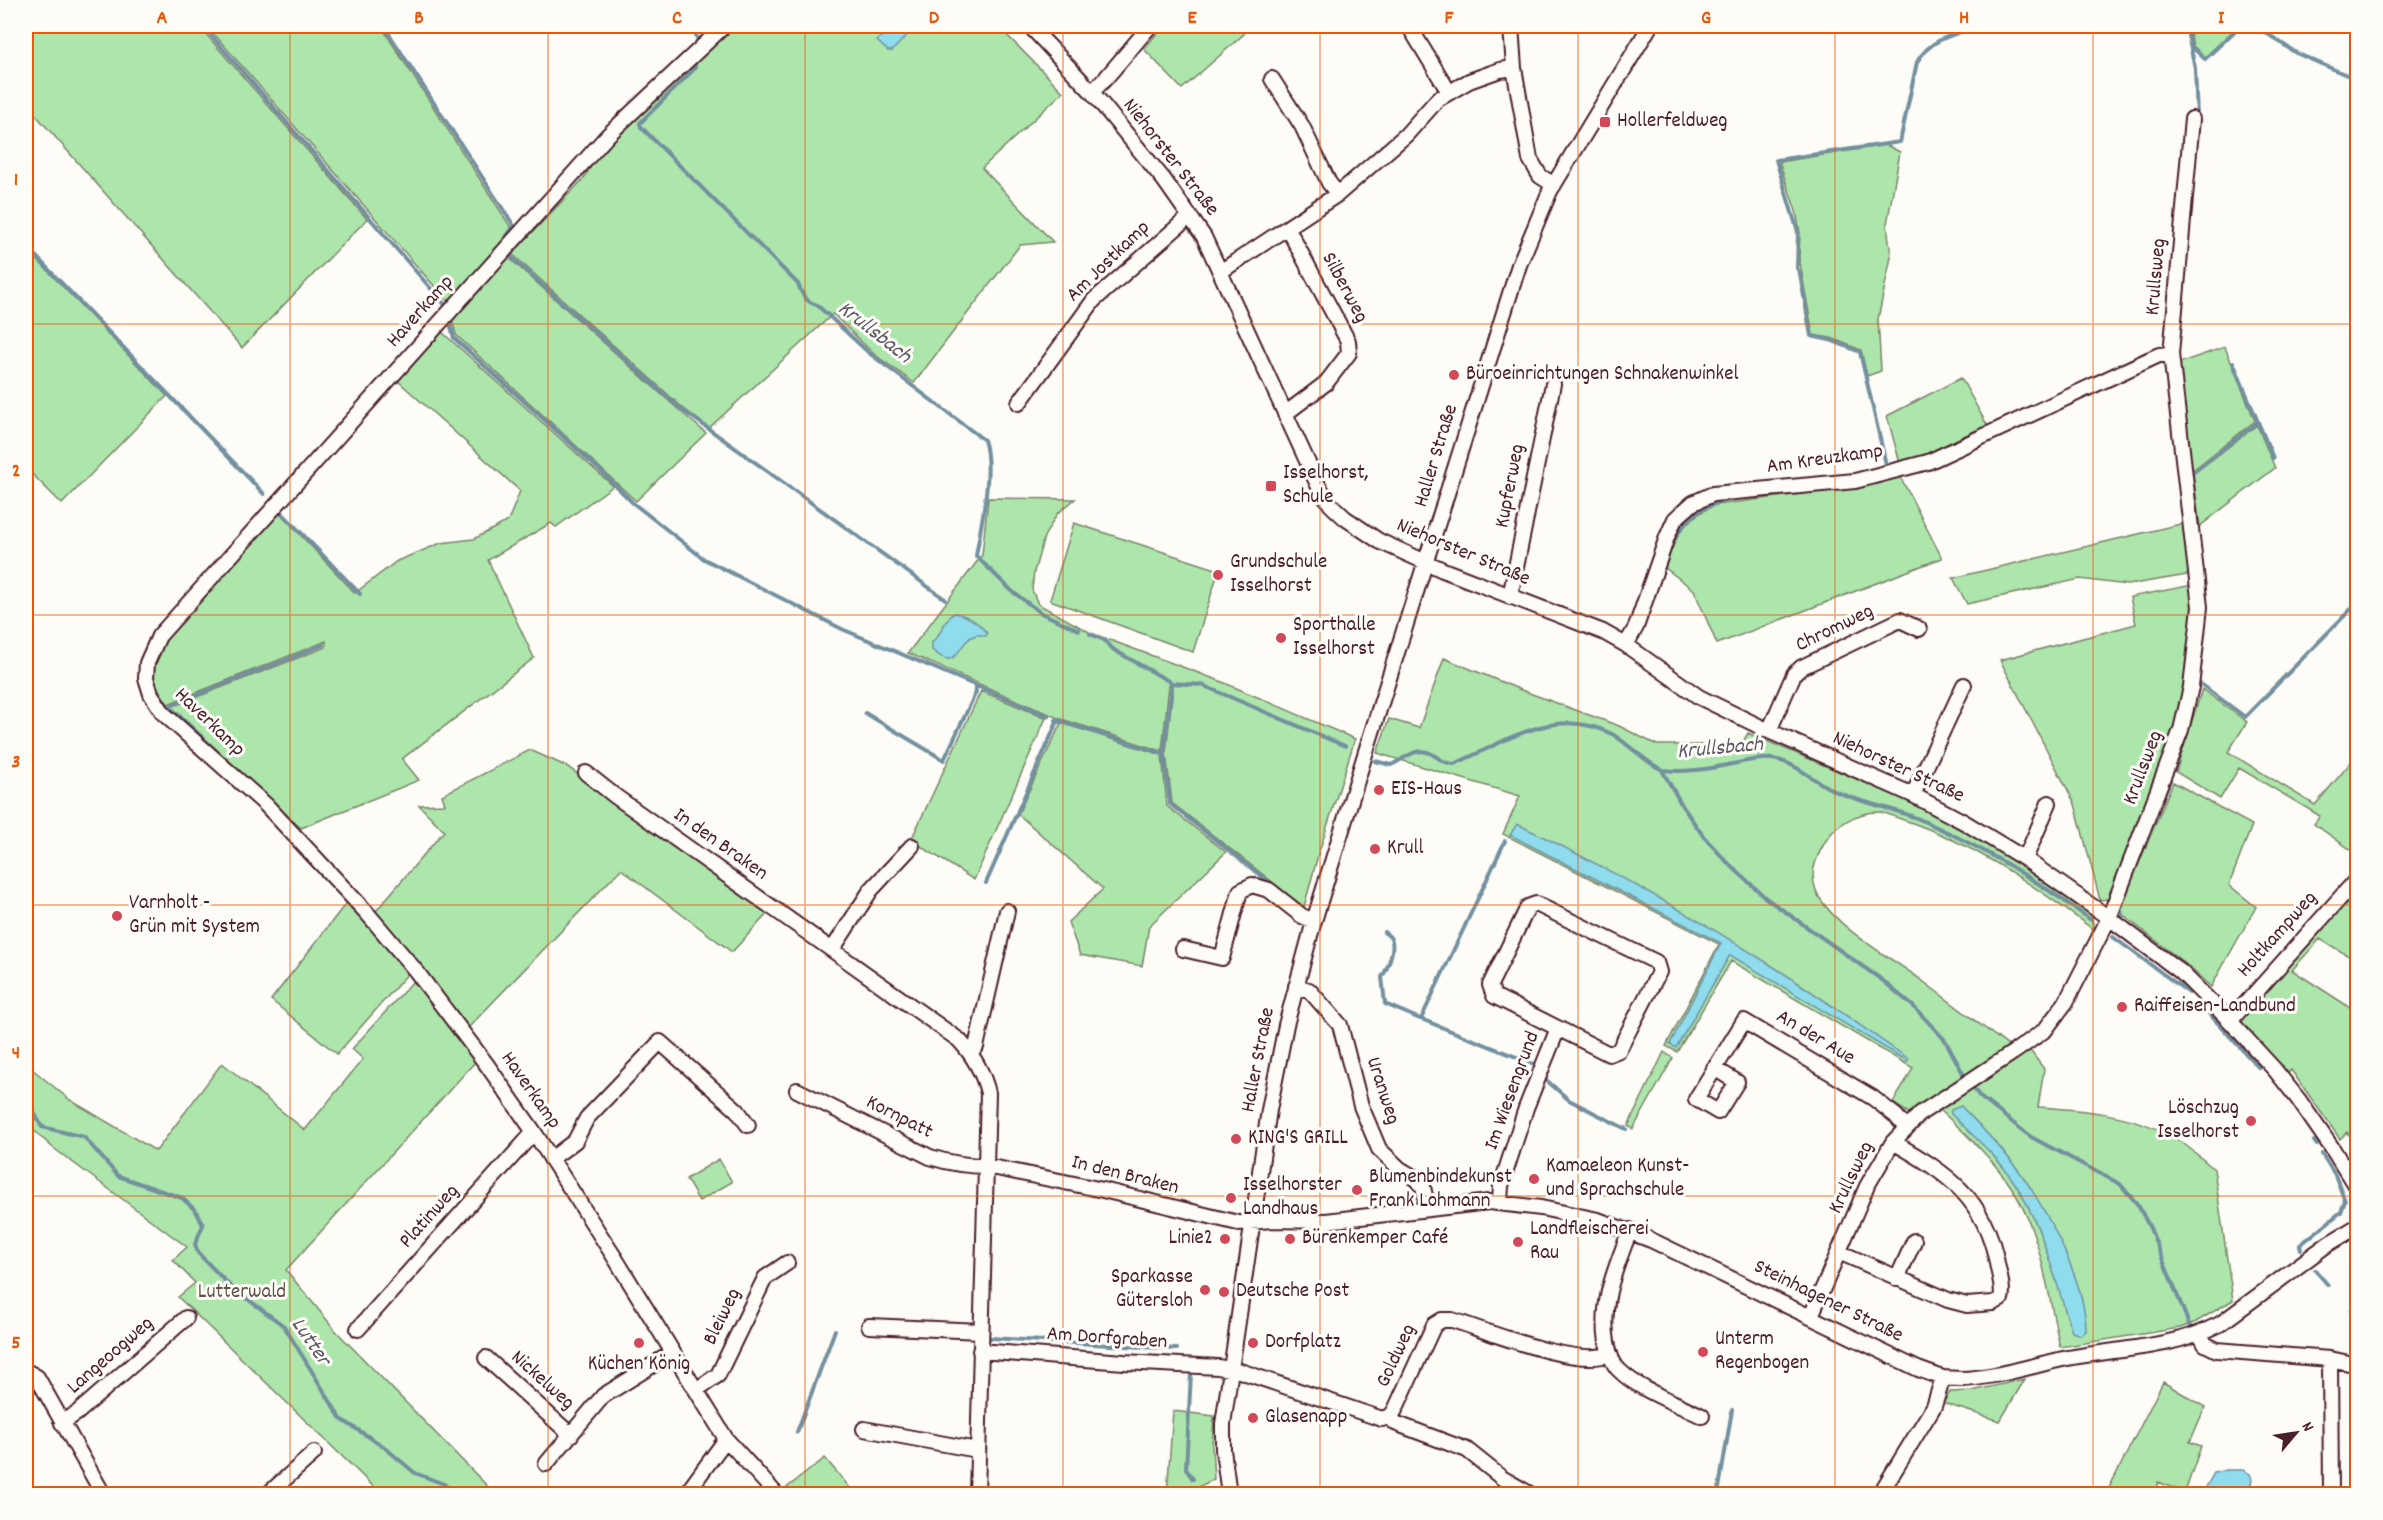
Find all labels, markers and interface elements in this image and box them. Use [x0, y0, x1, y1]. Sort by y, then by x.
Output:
text: A [157, 5, 168, 33]
text: B [414, 5, 424, 33]
text: C [672, 5, 682, 33]
text: D [929, 5, 940, 33]
text: E [1187, 5, 1197, 33]
text: F [1445, 5, 1455, 33]
text: G [1701, 5, 1711, 33]
text: H [1959, 5, 1969, 33]
text: I [2218, 5, 2225, 33]
street label: Niehorster Straße [1114, 93, 1226, 223]
place label: Hollerfeldweg [1617, 107, 1728, 137]
marker: Hollerfeldweg [1598, 115, 1612, 129]
text: 1 [14, 167, 18, 195]
street label: Am Jostkamp [1060, 214, 1158, 310]
street label: Krullsweg [2139, 237, 2175, 317]
street label: Silberweg [1313, 247, 1375, 329]
street label: Haverkamp [380, 269, 462, 355]
water label: Krullsbach [830, 294, 918, 372]
place label: Büroeinrichtungen Schnakenwinkel [1466, 360, 1738, 390]
marker: Büroeinrichtungen Schnakenwinkel [1447, 368, 1461, 382]
street label: Haller Straße [1407, 401, 1467, 511]
street label: Am Kreuzkamp [1765, 437, 1885, 483]
street label: Kupferweg [1488, 442, 1534, 530]
text: 2 [12, 458, 20, 486]
place label: Isselhorst, Schule [1283, 459, 1369, 513]
marker: Isselhorst, Schule [1264, 479, 1278, 493]
street label: Niehorster Straße [1392, 511, 1534, 595]
place label: Grundschule Isselhorst [1230, 548, 1327, 602]
marker: Grundschule Isselhorst [1211, 568, 1225, 582]
street label: Chromweg [1791, 597, 1879, 661]
place label: Sporthalle Isselhorst [1293, 611, 1376, 665]
marker: Sporthalle Isselhorst [1274, 631, 1288, 645]
street label: Haverkamp [167, 681, 251, 765]
street label: Niehorster Straße [1827, 724, 1969, 812]
street label: Krullsweg [2116, 727, 2172, 809]
water label: Krullsbach [1676, 730, 1765, 768]
text: 3 [12, 749, 20, 777]
place label: EIS-Haus [1391, 775, 1462, 805]
marker: EIS-Haus [1372, 783, 1386, 797]
street label: In den Braken [666, 801, 774, 889]
place label: Krull [1387, 834, 1424, 864]
marker: Krull [1368, 842, 1382, 856]
street label: Holtkampweg [2231, 885, 2325, 985]
place label: Varnholt - Grün mit System [129, 889, 260, 943]
marker: Varnholt - Grün mit System [110, 909, 124, 923]
place label: Raiffeisen-Landbund [2134, 992, 2296, 1022]
marker: Raiffeisen-Landbund [2115, 1000, 2129, 1014]
street label: An der Aue [1770, 1003, 1860, 1073]
street label: Haller Straße [1234, 1005, 1284, 1115]
street label: Im Wiesengrund [1478, 1027, 1548, 1155]
text: 4 [12, 1040, 20, 1068]
street label: Haverkamp [492, 1046, 568, 1136]
street label: Uranweg [1357, 1053, 1407, 1129]
street label: Kornpatt [860, 1088, 938, 1148]
place label: Löschzug Isselhorst [2157, 1094, 2239, 1148]
marker: Löschzug Isselhorst [2244, 1114, 2258, 1128]
place label: KING'S GRILL [1248, 1124, 1348, 1154]
marker: KING'S GRILL [1229, 1132, 1243, 1146]
street label: Krullsweg [1822, 1137, 1882, 1219]
street label: In den Braken [1068, 1148, 1182, 1204]
place label: Kamaeleon Kunst- und Sprachschule [1546, 1152, 1689, 1206]
place label: Blumenbindekunst Frank Lohmann [1369, 1163, 1512, 1217]
place label: Isselhorster Landhaus [1243, 1171, 1342, 1225]
marker: Kamaeleon Kunst- und Sprachschule [1527, 1172, 1541, 1186]
street label: Platinweg [393, 1178, 467, 1256]
marker: Blumenbindekunst Frank Lohmann [1350, 1183, 1364, 1197]
marker: Isselhorster Landhaus [1224, 1191, 1238, 1205]
place label: Landfleischerei Rau [1530, 1215, 1649, 1269]
place label: Linie2 [1169, 1224, 1213, 1254]
place label: Bürenkemper Café [1302, 1224, 1448, 1254]
marker: Linie2 [1218, 1232, 1232, 1246]
marker: Bürenkemper Café [1283, 1232, 1297, 1246]
marker: Landfleischerei Rau [1511, 1235, 1525, 1249]
street label: Steinhagener Straße [1748, 1253, 1908, 1351]
place label: Sparkasse Gütersloh [1111, 1263, 1193, 1317]
place label: Deutsche Post [1236, 1277, 1350, 1307]
park label: Lutterwald [198, 1278, 286, 1308]
street label: Bleiweg [696, 1283, 750, 1351]
marker: Sparkasse Gütersloh [1198, 1283, 1212, 1297]
marker: Deutsche Post [1217, 1285, 1231, 1299]
street label: Langeoogweg [61, 1310, 161, 1402]
water label: Lutter [282, 1312, 339, 1375]
street label: Goldweg [1369, 1319, 1425, 1393]
street label: Am Dorfgraben [1046, 1320, 1168, 1358]
place label: Unterm Regenbogen [1715, 1325, 1809, 1379]
place label: Dorfplatz [1265, 1328, 1341, 1358]
text: 5 [11, 1330, 21, 1358]
marker: Küchen König [632, 1336, 646, 1350]
marker: Dorfplatz [1246, 1336, 1260, 1350]
street label: Nickelweg [503, 1344, 581, 1418]
marker: Unterm Regenbogen [1696, 1345, 1710, 1359]
place label: Küchen König [588, 1350, 690, 1380]
place label: Glasenapp [1265, 1403, 1347, 1433]
north arrow [2266, 1403, 2326, 1463]
marker: Glasenapp [1246, 1411, 1260, 1425]
text: N [2295, 1418, 2319, 1436]

